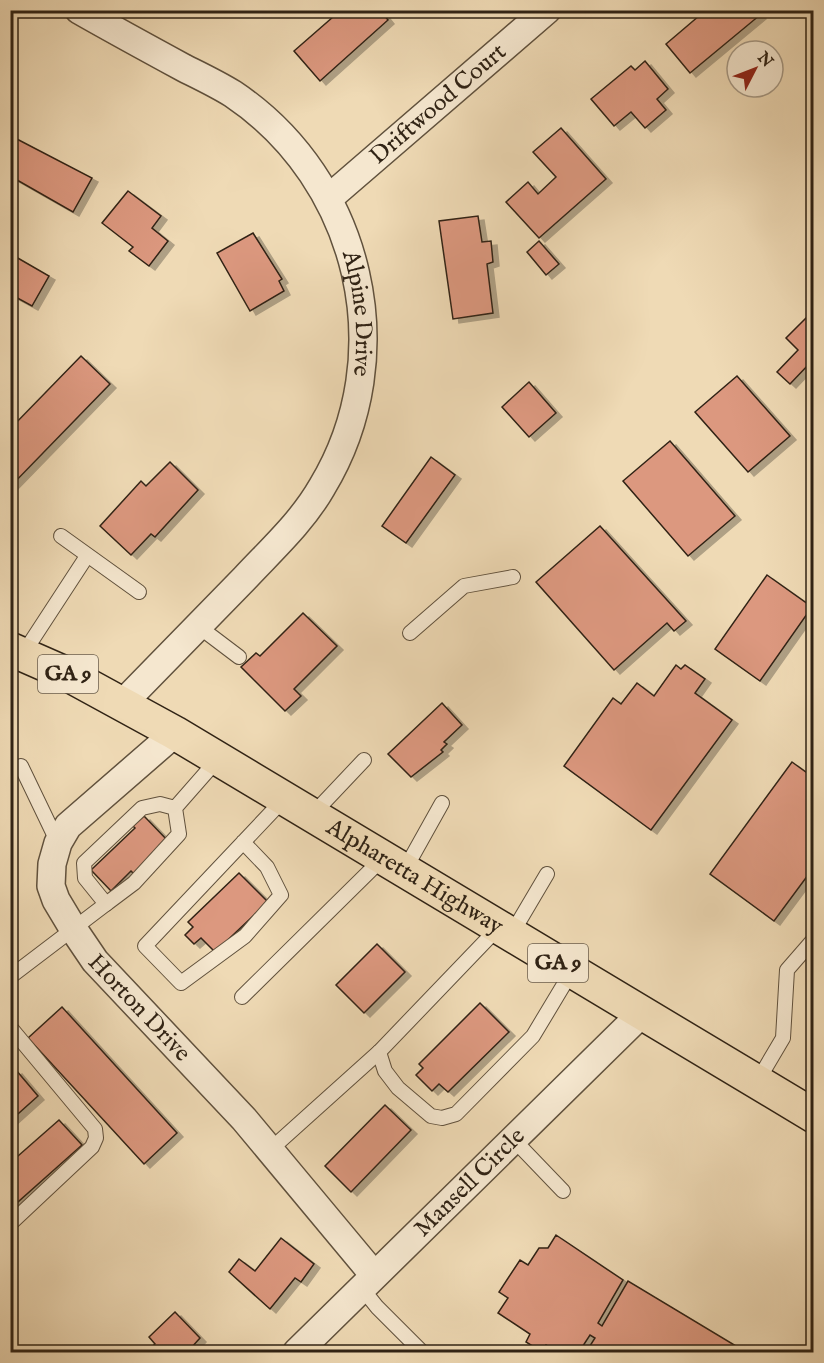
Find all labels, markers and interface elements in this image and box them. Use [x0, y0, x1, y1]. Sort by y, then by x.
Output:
street label: Driftwood Court [363, 37, 513, 171]
north arrow [725, 39, 785, 99]
text: N [752, 48, 777, 72]
street label: Alpine Drive [334, 246, 379, 378]
road number: GA 9 [38, 655, 98, 693]
street label: Alpharetta Highway [320, 811, 509, 942]
road number: GA 9 [528, 944, 588, 982]
street label: Horton Drive [81, 947, 197, 1068]
street label: Mansell Circle [408, 1121, 532, 1244]

